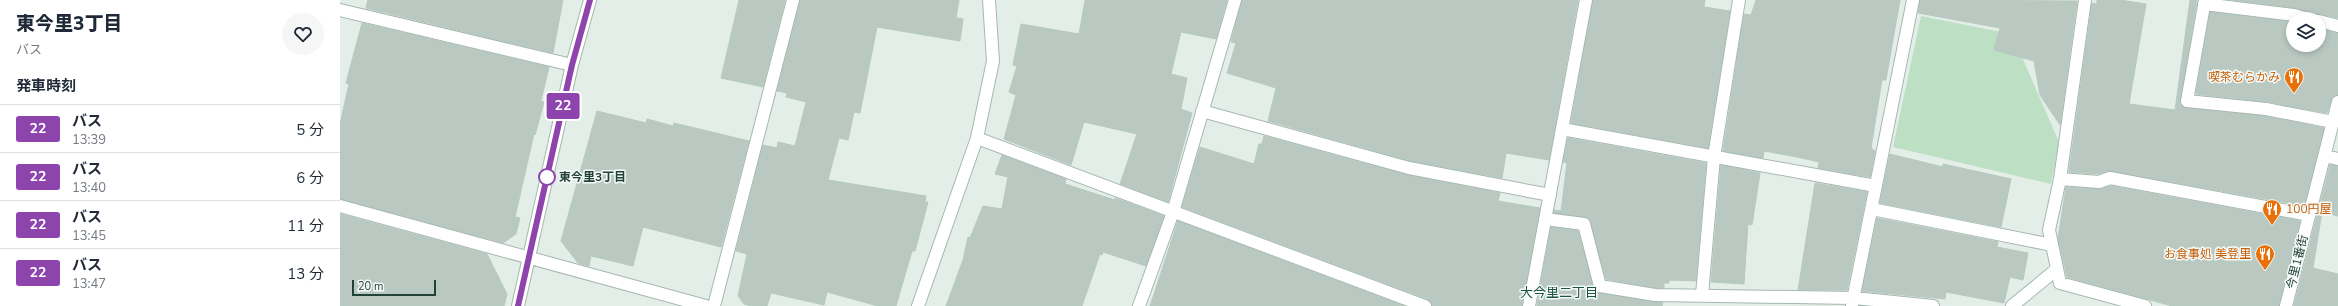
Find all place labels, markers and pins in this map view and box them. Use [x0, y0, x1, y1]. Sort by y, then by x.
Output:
restaurant icon: 喫茶むらかみ [2283, 66, 2305, 94]
place label: 喫茶むらかみ [2208, 69, 2280, 85]
marker: 東今里3丁目 [538, 168, 556, 186]
place label: 東今里3丁目 [559, 169, 626, 185]
restaurant icon: 100円屋 [2261, 198, 2283, 226]
place label: 100円屋 [2286, 201, 2332, 217]
restaurant icon: お食事処 美登里 [2254, 243, 2276, 271]
place label: お食事処 美登里 [2164, 246, 2251, 262]

